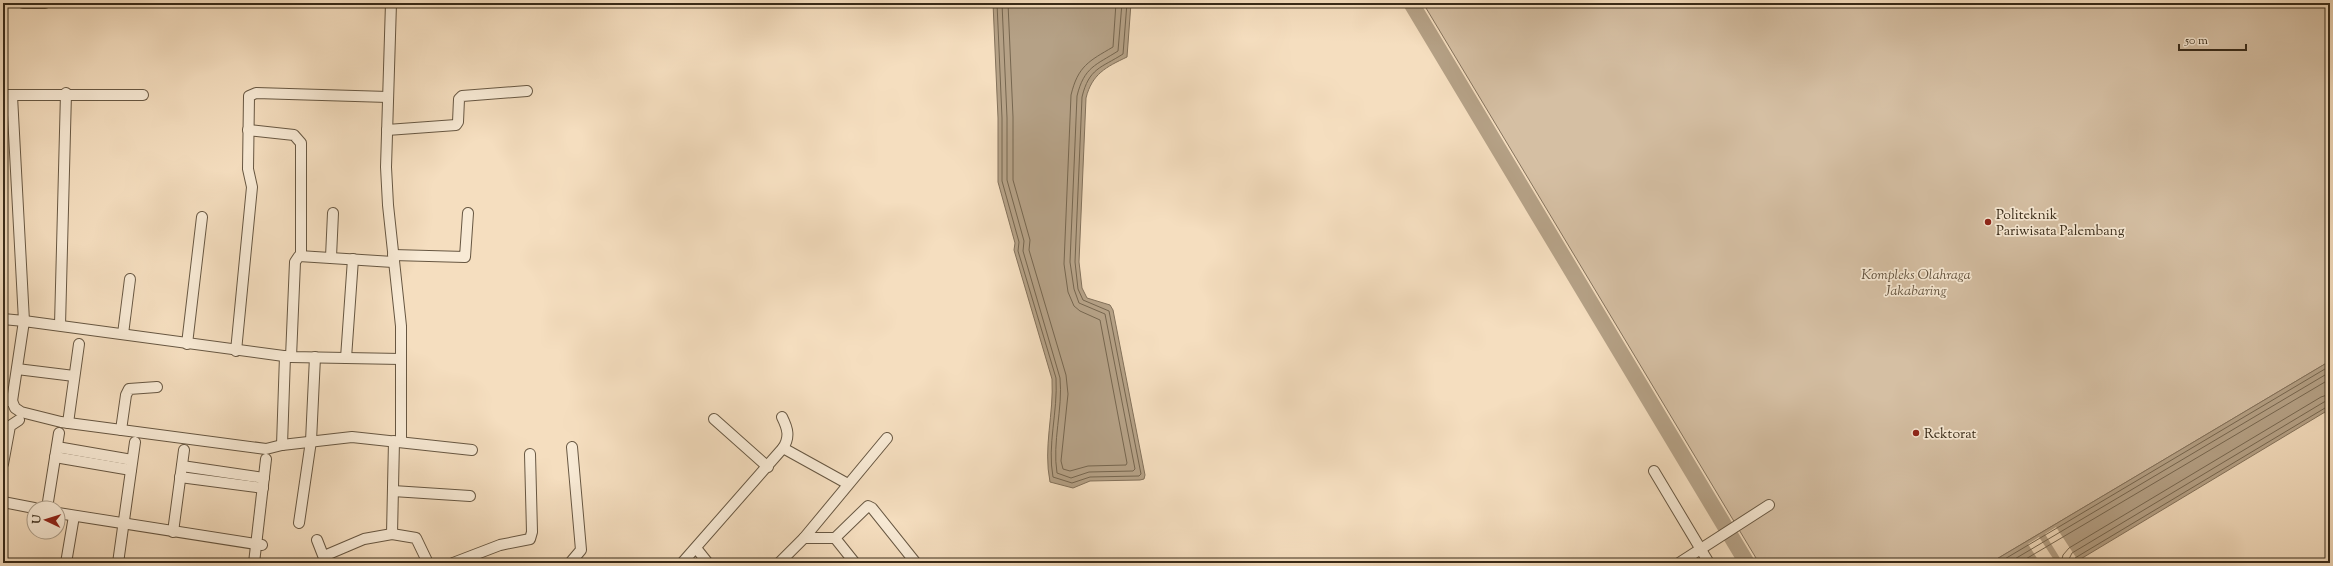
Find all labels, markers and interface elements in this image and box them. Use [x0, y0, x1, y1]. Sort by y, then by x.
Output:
scale bar [2179, 26, 2246, 52]
text: 50 m [2184, 32, 2208, 50]
place label: Politeknik Pariwisata Palembang [1996, 206, 2125, 242]
marker: Politeknik Pariwisata Palembang [1983, 217, 1993, 227]
park label: Kompleks Olahraga Jakabaring [1861, 266, 1971, 302]
place label: Rektorat [1924, 425, 1977, 445]
marker: Rektorat [1911, 428, 1921, 438]
north arrow [26, 500, 66, 540]
text: U [29, 514, 45, 525]

